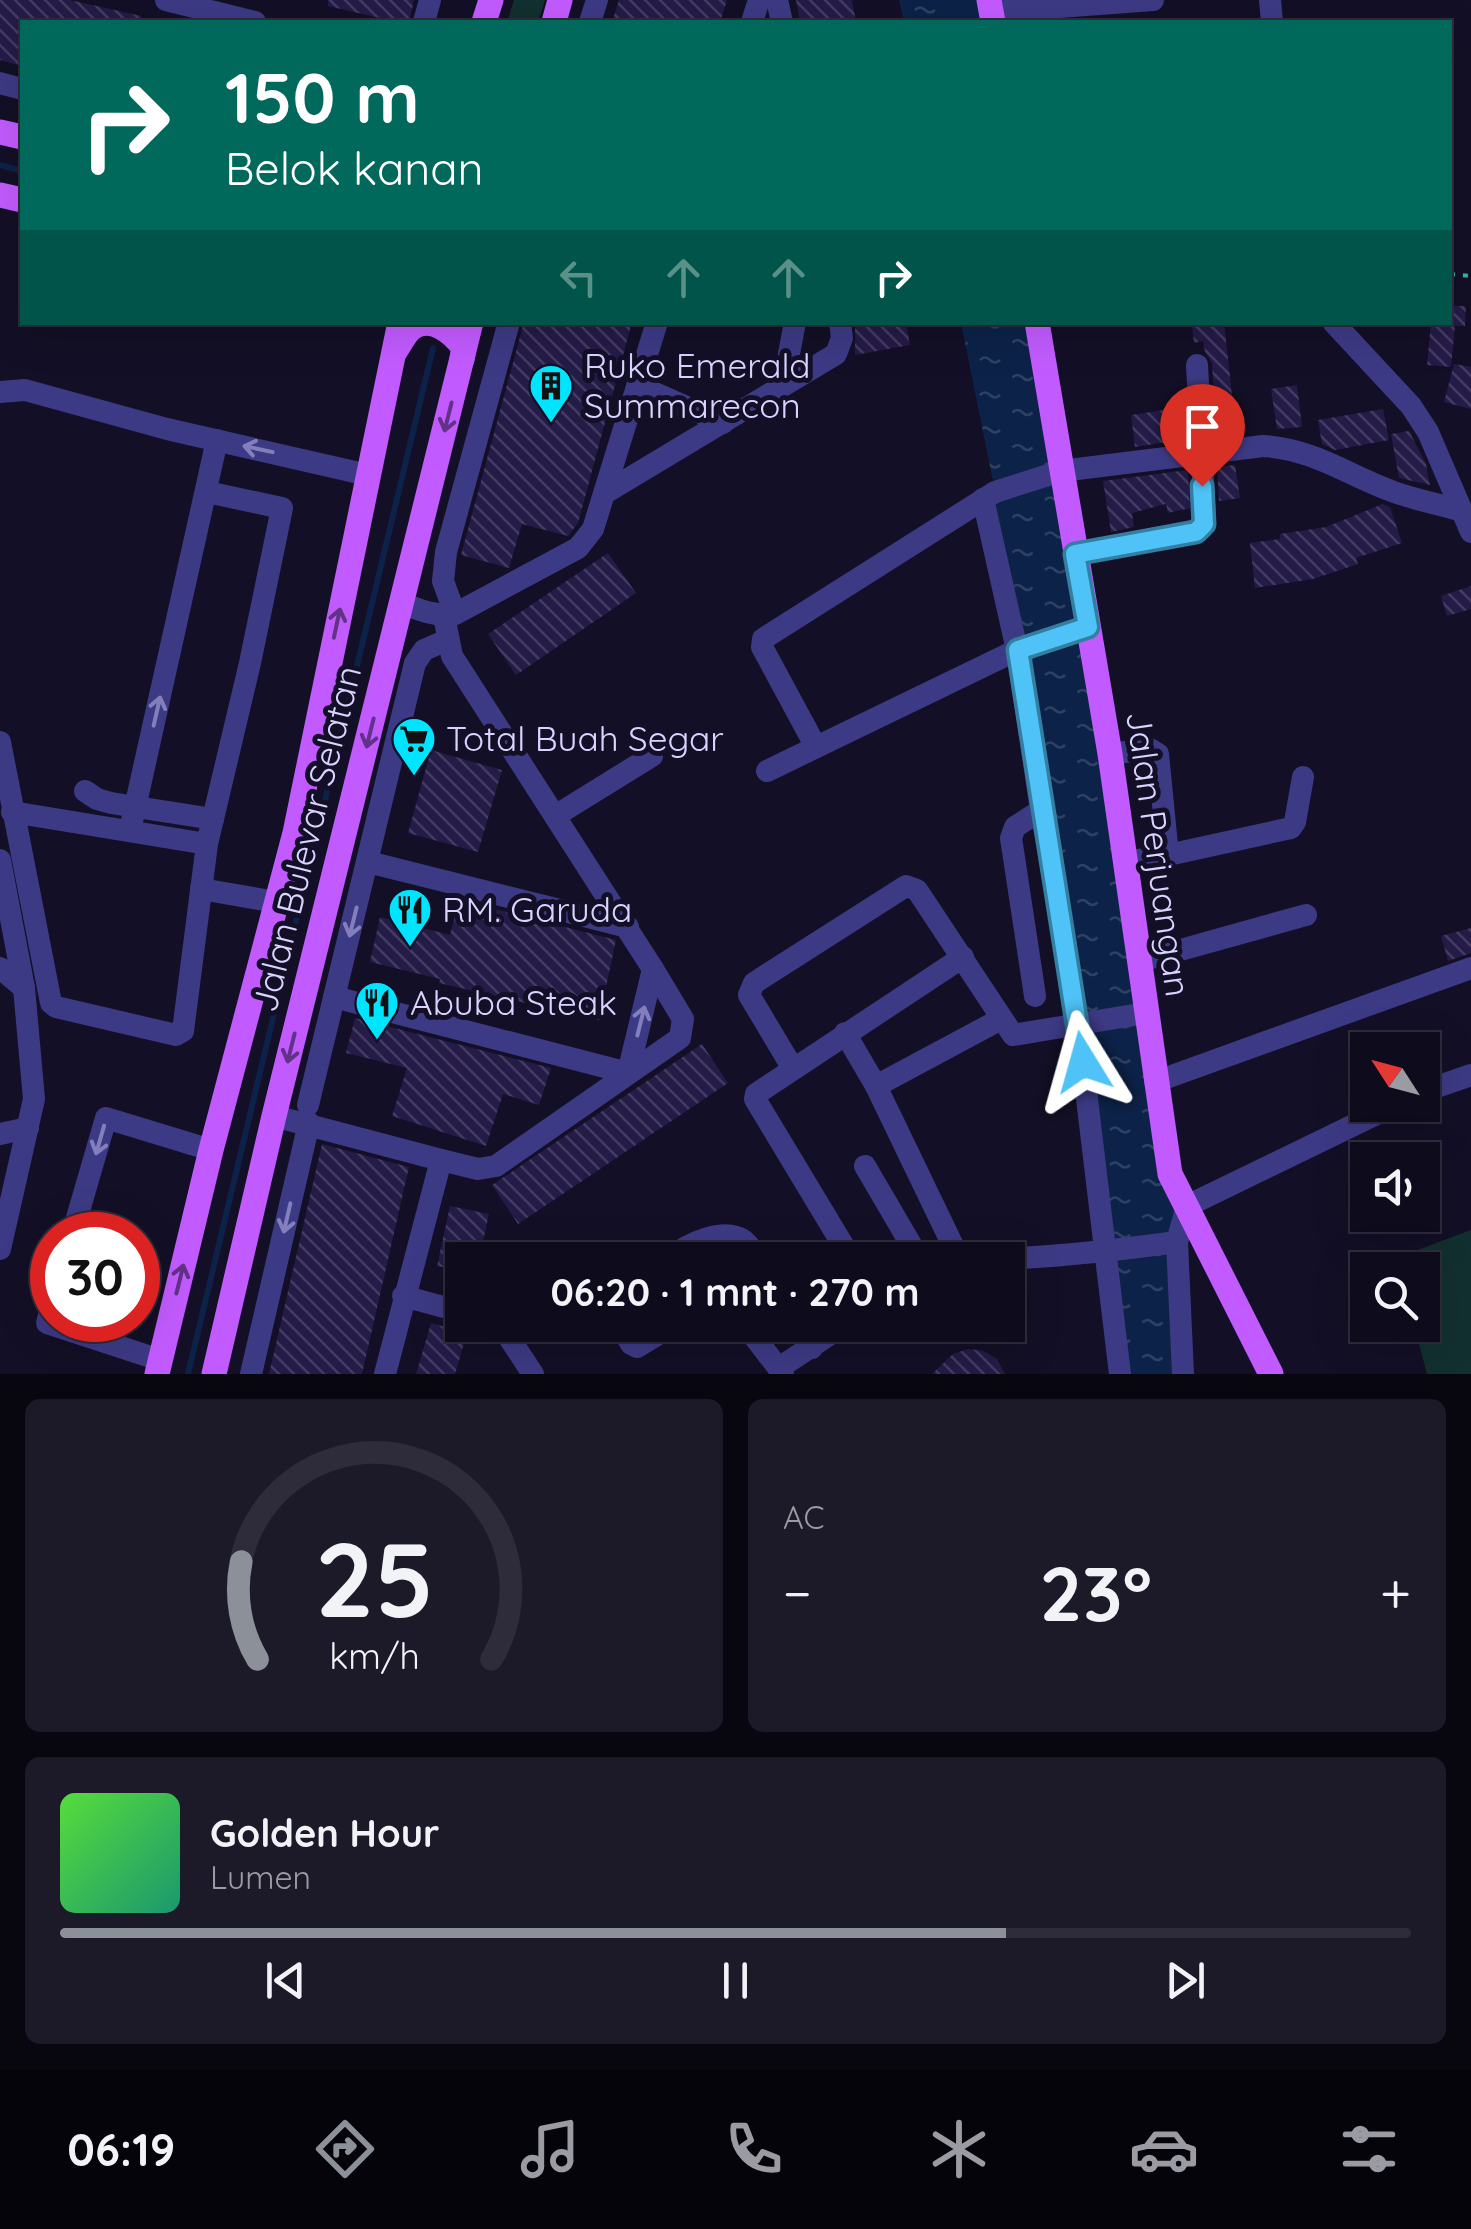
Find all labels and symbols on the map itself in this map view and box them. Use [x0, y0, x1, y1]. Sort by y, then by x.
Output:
place label: Ruko Emerald Summarecon [584, 343, 810, 427]
building icon: Ruko Emerald Summarecon [528, 363, 574, 424]
pin [1160, 384, 1245, 487]
one-way arrow [438, 400, 456, 432]
one-way arrow [243, 438, 275, 457]
one-way arrow [329, 608, 348, 640]
street label: Jalan Bulevar Selatan [242, 661, 370, 1016]
one-way arrow [149, 696, 167, 728]
street label: Jalan Perjuangan [1117, 708, 1201, 999]
one-way arrow [360, 716, 378, 748]
supermarket icon: Total Buah Segar [391, 716, 437, 777]
place label: Total Buah Segar [446, 716, 724, 760]
restaurant icon: RM. Garuda [387, 887, 433, 948]
place label: RM. Garuda [442, 887, 632, 931]
one-way arrow [342, 906, 361, 937]
restaurant icon: Abuba Steak [354, 980, 400, 1041]
place label: Abuba Steak [410, 980, 617, 1024]
one-way arrow [632, 1006, 651, 1037]
position arrow [1031, 1010, 1135, 1114]
one-way arrow [281, 1031, 299, 1063]
north arrow [1350, 1032, 1440, 1122]
one-way arrow [89, 1124, 108, 1155]
one-way arrow [277, 1201, 295, 1233]
speed limit sign: 30 [30, 1212, 160, 1342]
one-way arrow [172, 1264, 190, 1296]

